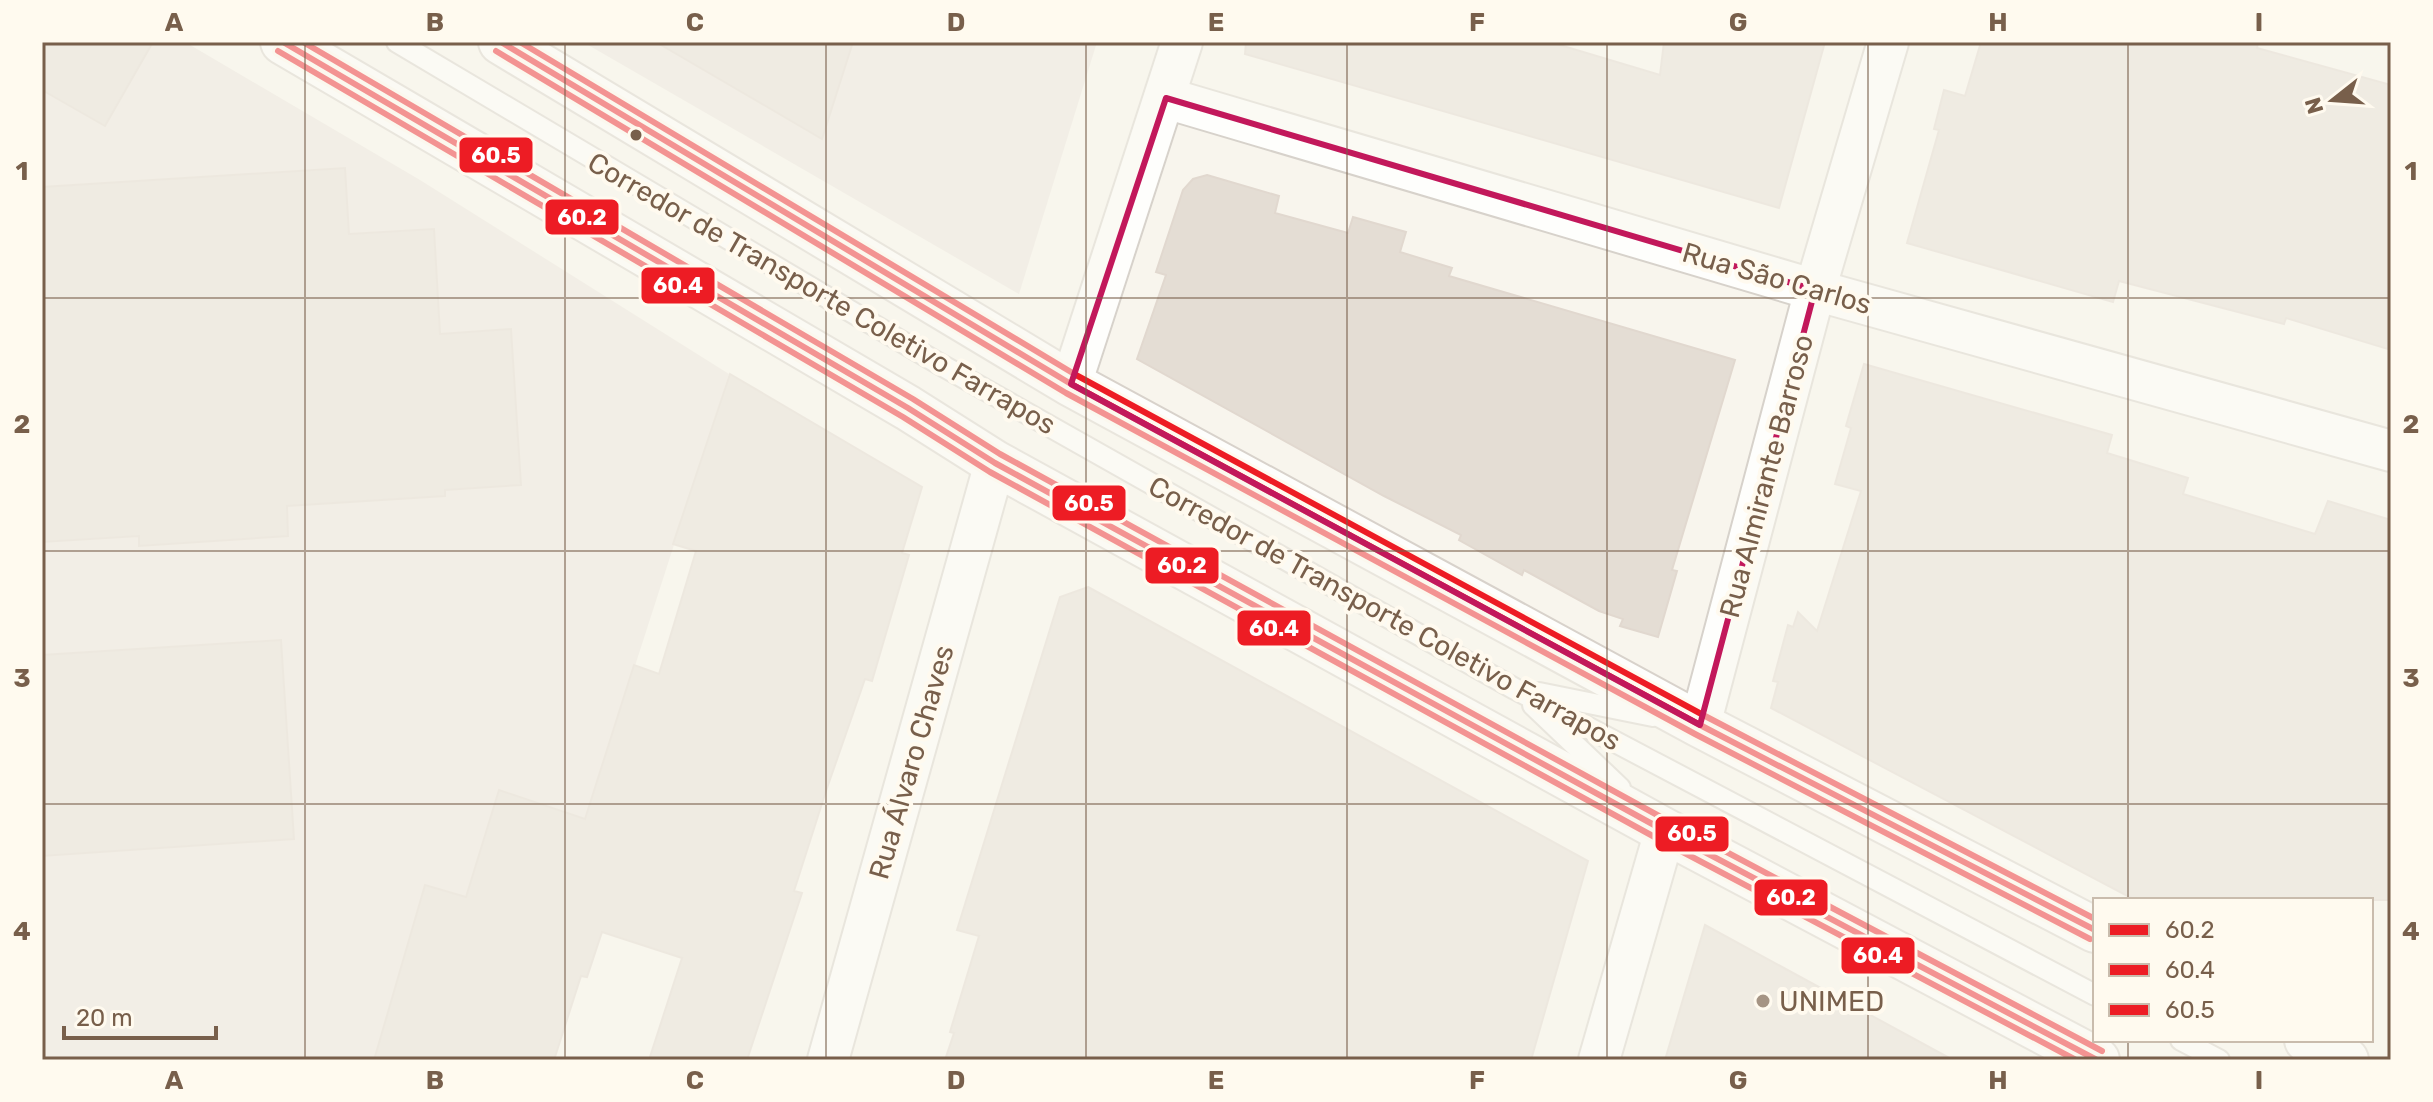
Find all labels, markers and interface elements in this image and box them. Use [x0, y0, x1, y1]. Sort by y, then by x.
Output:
text: A [165, 7, 184, 38]
text: B [426, 7, 444, 38]
text: C [686, 7, 704, 38]
text: D [947, 7, 965, 38]
text: E [1208, 7, 1224, 38]
text: F [1469, 7, 1485, 38]
text: G [1729, 7, 1747, 38]
text: H [1988, 7, 2008, 38]
text: I [2255, 7, 2263, 38]
north arrow [2293, 60, 2373, 140]
text: N [2299, 94, 2330, 117]
unlabelled marker [628, 127, 644, 143]
line badge: 60.5 [458, 136, 534, 174]
text: 60.5 [471, 142, 521, 169]
street label: Corredor de Transporte Coletivo Farrapos [582, 145, 1062, 441]
text: 1 [16, 156, 28, 187]
text: 1 [2405, 156, 2417, 187]
line badge: 60.2 [544, 198, 620, 236]
text: 60.2 [557, 204, 607, 231]
street label: Rua São Carlos [1678, 236, 1875, 321]
line badge: 60.4 [640, 266, 716, 305]
text: 60.4 [653, 272, 703, 299]
street label: Rua Almirante Barroso [1713, 331, 1820, 621]
text: 2 [14, 409, 30, 440]
text: 2 [2403, 409, 2419, 440]
street label: Corredor de Transporte Coletivo Farrapos [1143, 469, 1627, 757]
line badge: 60.5 [1051, 484, 1127, 522]
text: 60.5 [1064, 490, 1114, 517]
line badge: 60.2 [1144, 546, 1220, 585]
text: 60.2 [1157, 552, 1207, 579]
line badge: 60.4 [1236, 609, 1312, 647]
text: 60.4 [1249, 615, 1299, 642]
street label: Rua Álvaro Chaves [862, 641, 961, 883]
text: 3 [13, 663, 31, 694]
text: 3 [2402, 663, 2420, 694]
line badge: 60.5 [1654, 815, 1730, 853]
text: 60.5 [1667, 820, 1717, 847]
line badge: 60.2 [1753, 878, 1829, 917]
text: 60.2 [1766, 884, 1816, 911]
legend [2093, 898, 2373, 1042]
text: 4 [13, 916, 31, 947]
text: 60.2 [2165, 916, 2214, 944]
text: 4 [2402, 916, 2420, 947]
line badge: 60.4 [1840, 936, 1916, 975]
text: 60.4 [1853, 942, 1903, 969]
text: 60.4 [2165, 956, 2215, 984]
place label: UNIMED [1779, 985, 1884, 1018]
scale bar [64, 990, 216, 1040]
marker: UNIMED [1754, 992, 1772, 1010]
text: 60.5 [2165, 996, 2215, 1024]
text: 20 m [76, 1004, 133, 1032]
text: A [165, 1065, 184, 1096]
text: B [426, 1065, 444, 1096]
text: C [686, 1065, 704, 1096]
text: D [947, 1065, 965, 1096]
text: E [1208, 1065, 1224, 1096]
text: F [1469, 1065, 1485, 1096]
text: G [1729, 1065, 1747, 1096]
text: H [1988, 1065, 2008, 1096]
text: I [2255, 1065, 2263, 1096]

